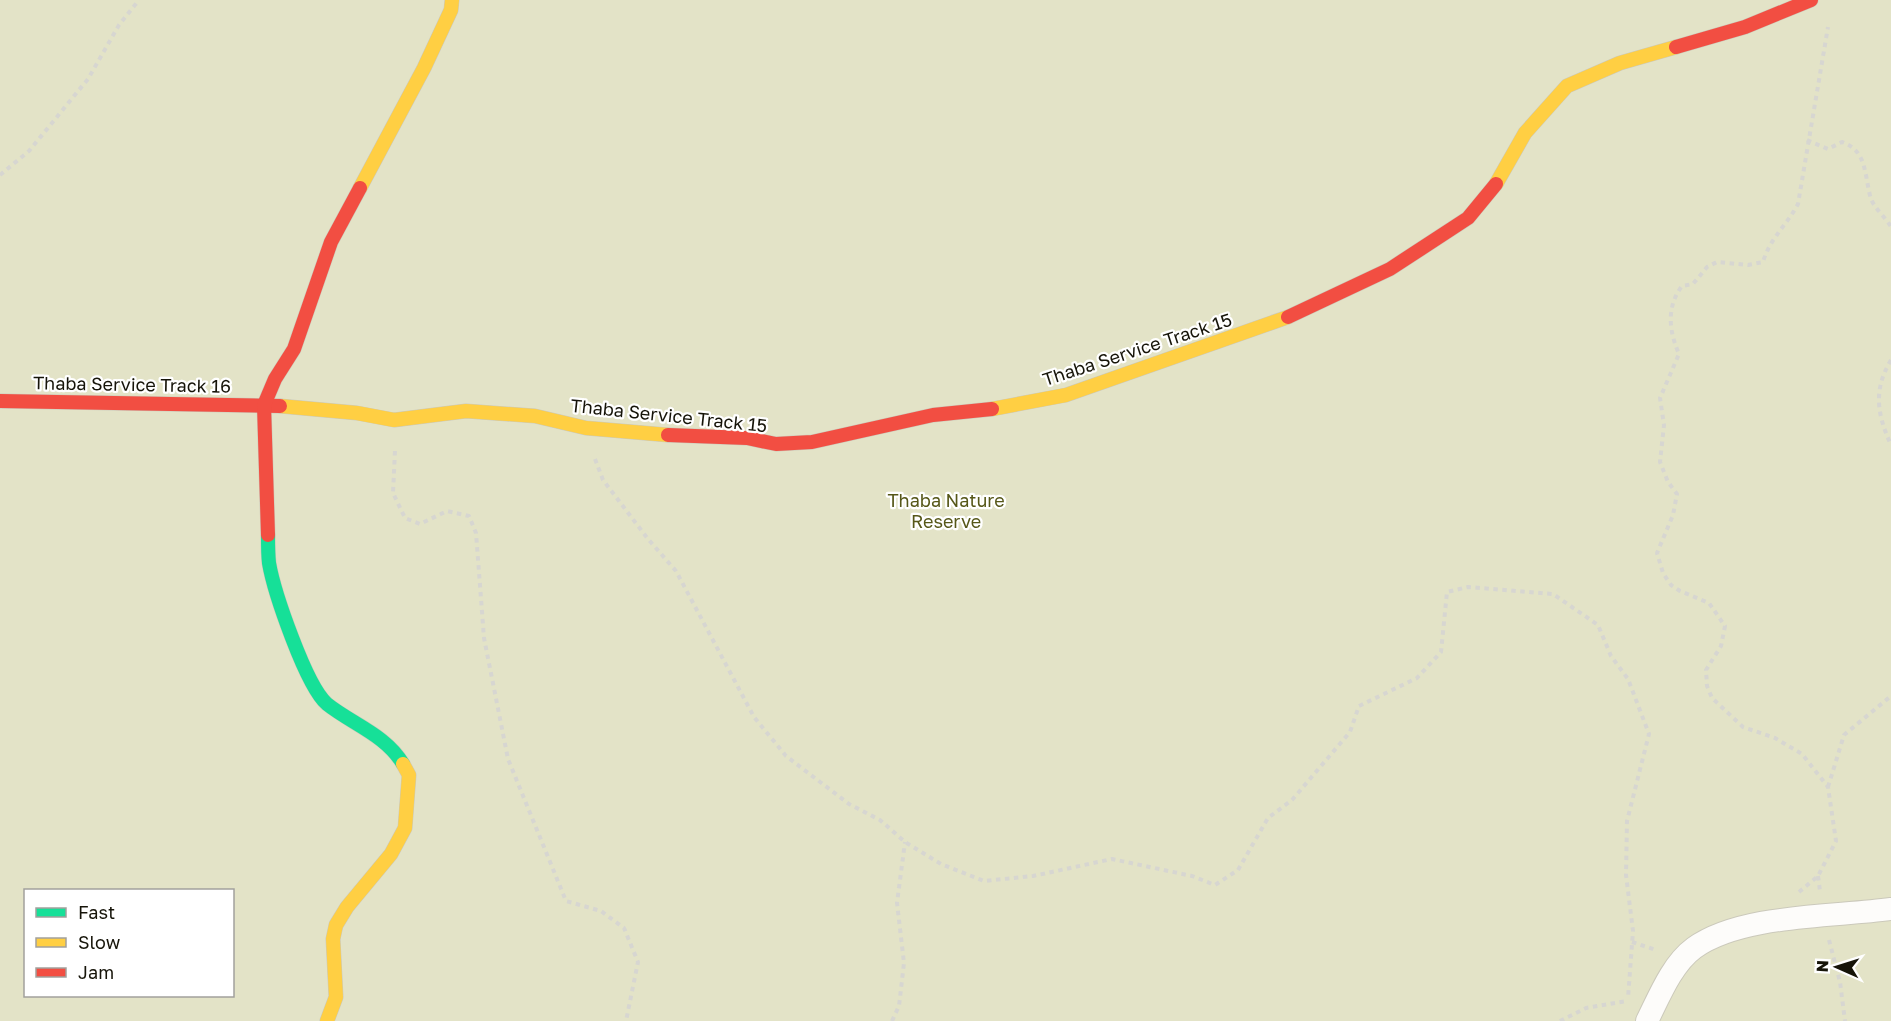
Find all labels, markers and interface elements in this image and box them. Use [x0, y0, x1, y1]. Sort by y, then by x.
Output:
street label: Thaba Service Track 15 [1040, 308, 1234, 390]
street label: Thaba Service Track 16 [33, 371, 231, 397]
street label: Thaba Service Track 15 [570, 394, 768, 436]
park label: Thaba Nature Reserve [887, 489, 1005, 532]
legend [24, 889, 234, 997]
text: Fast [78, 901, 115, 923]
text: Slow [78, 931, 121, 953]
north arrow [1807, 937, 1867, 997]
text: N [1812, 960, 1832, 973]
text: Jam [78, 961, 114, 983]

